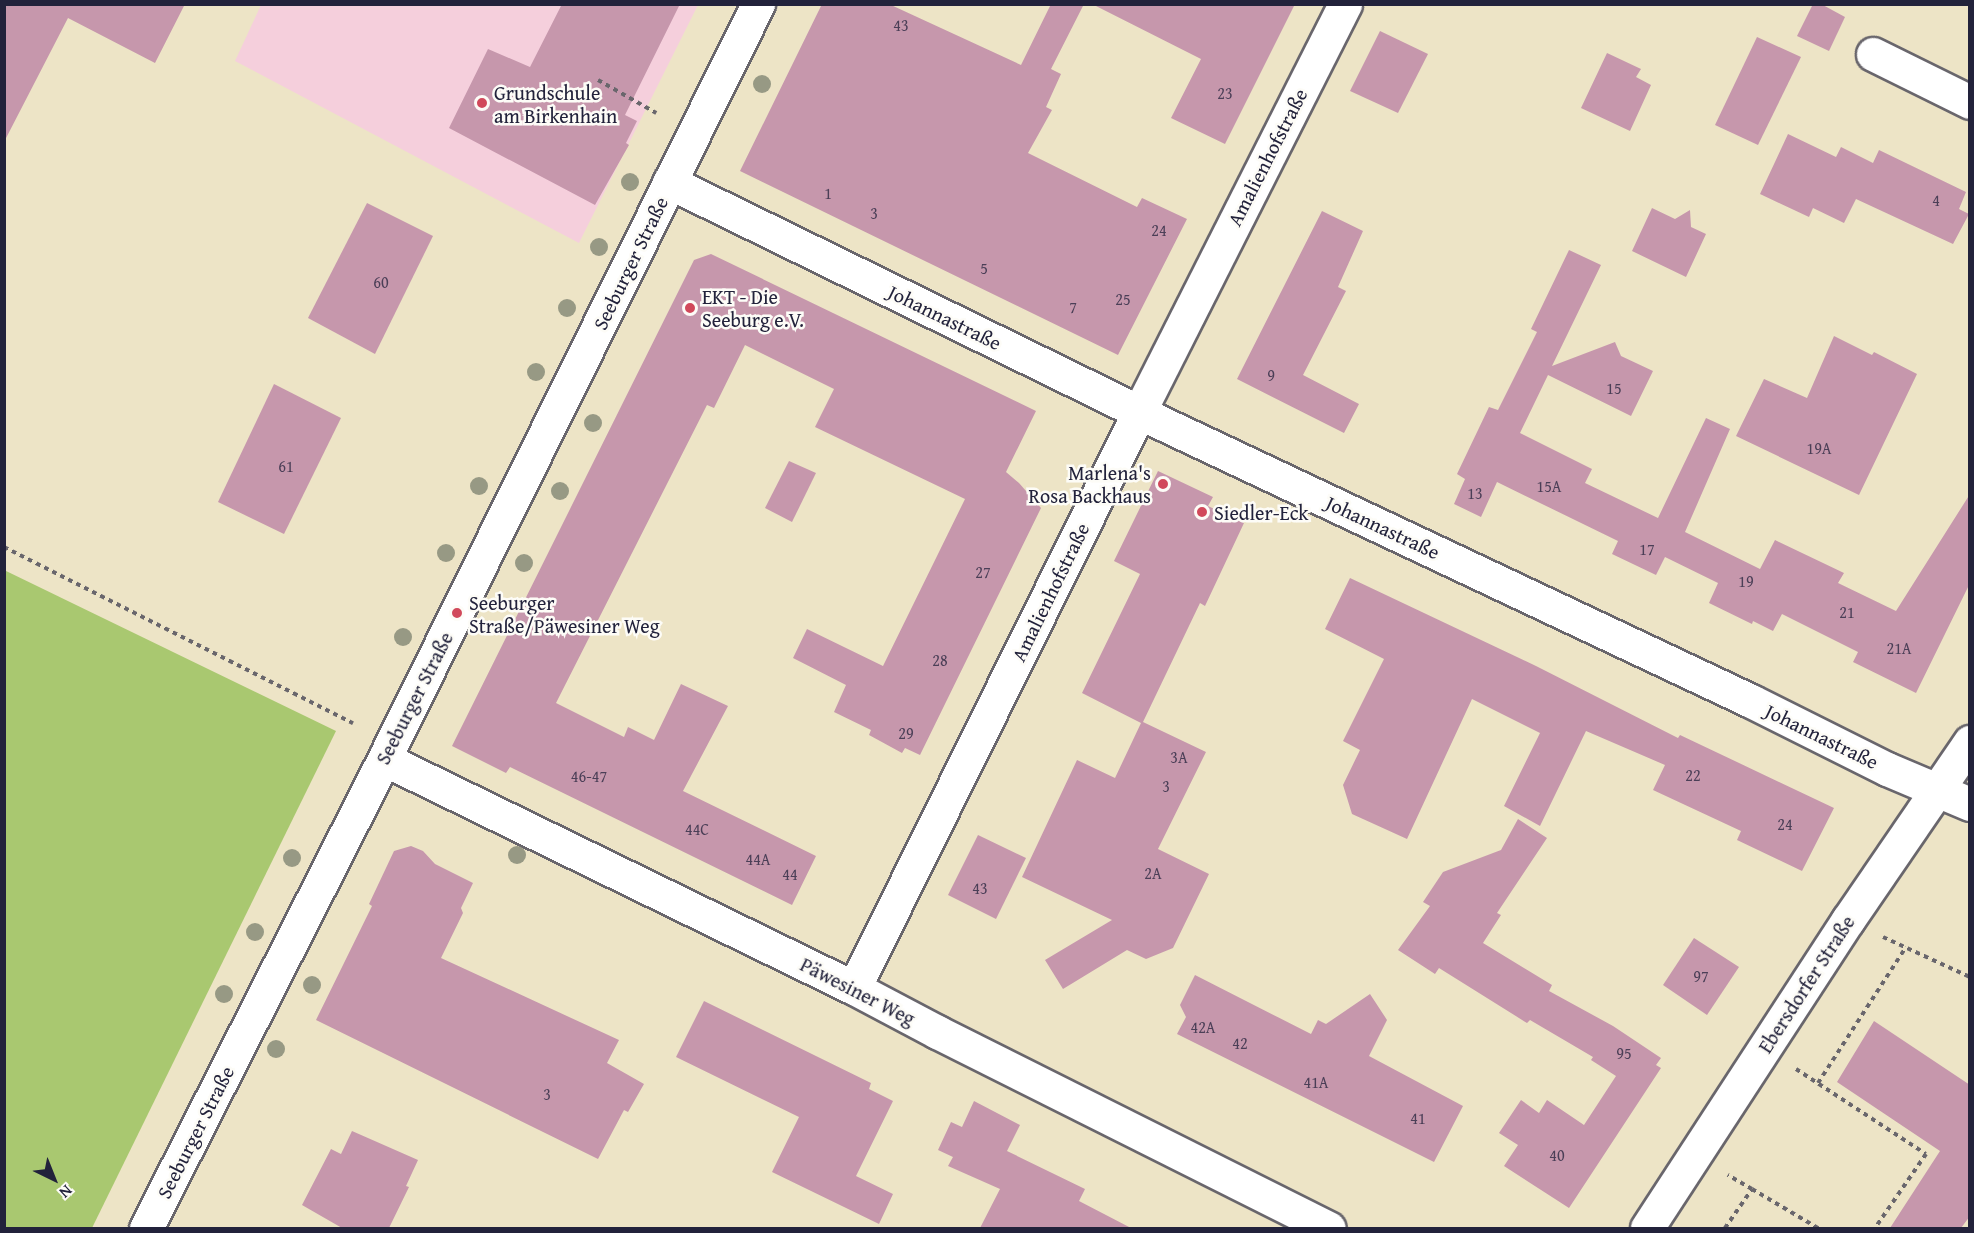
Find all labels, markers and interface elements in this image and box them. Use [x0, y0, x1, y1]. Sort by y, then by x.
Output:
house number: 43 [893, 15, 909, 35]
place label: Grundschule am Birkenhain [494, 80, 617, 127]
house number: 23 [1217, 83, 1233, 103]
street label: Amalienhofstraße [1222, 84, 1312, 230]
marker: Grundschule am Birkenhain [475, 96, 489, 110]
house number: 1 [824, 183, 832, 203]
house number: 4 [1932, 190, 1940, 210]
street label: Seeburger Straße [587, 192, 673, 334]
house number: 3 [870, 203, 878, 223]
house number: 24 [1151, 220, 1167, 240]
house number: 5 [980, 258, 988, 278]
house number: 60 [373, 272, 389, 292]
street label: Johannastraße [885, 279, 1005, 355]
place label: EKT - Die Seeburg e.V. [702, 284, 804, 331]
house number: 25 [1115, 289, 1131, 309]
house number: 7 [1069, 297, 1077, 317]
marker: EKT - Die Seeburg e.V. [683, 301, 697, 315]
house number: 9 [1267, 365, 1275, 385]
house number: 15 [1606, 378, 1622, 398]
house number: 19A [1806, 438, 1832, 458]
house number: 61 [278, 456, 294, 476]
place label: Marlena's Rosa Backhaus [1029, 460, 1151, 507]
house number: 15A [1536, 476, 1562, 496]
marker: Marlena's Rosa Backhaus [1156, 477, 1170, 491]
house number: 13 [1467, 483, 1483, 503]
street label: Johannastraße [1322, 490, 1444, 564]
place label: Siedler-Eck [1214, 500, 1308, 524]
marker: Siedler-Eck [1195, 505, 1209, 519]
street label: Amalienhofstraße [1006, 519, 1094, 665]
house number: 17 [1639, 539, 1655, 559]
house number: 27 [975, 562, 991, 582]
house number: 19 [1738, 571, 1754, 591]
place label: Seeburger Straße/Päwesiner Weg [469, 590, 660, 637]
house number: 21 [1839, 602, 1855, 622]
marker: Seeburger Straße/Päwesiner Weg [450, 606, 464, 620]
street label: Seeburger Straße [370, 628, 458, 768]
house number: 21A [1886, 638, 1912, 658]
house number: 28 [932, 650, 948, 670]
street label: Johannastraße [1762, 698, 1882, 774]
house number: 29 [898, 723, 914, 743]
house number: 3A [1170, 747, 1188, 767]
house number: 22 [1685, 765, 1701, 785]
house number: 46-47 [571, 766, 607, 786]
house number: 3 [1162, 776, 1170, 796]
house number: 24 [1777, 814, 1793, 834]
house number: 44C [685, 819, 709, 839]
house number: 44A [745, 849, 771, 869]
house number: 2A [1144, 863, 1162, 883]
house number: 44 [782, 864, 798, 884]
house number: 43 [972, 878, 988, 898]
street label: Ebersdorfer Straße [1753, 911, 1859, 1057]
street label: Päwesiner Weg [797, 952, 919, 1030]
house number: 97 [1693, 966, 1709, 986]
house number: 42A [1190, 1017, 1216, 1037]
house number: 42 [1232, 1033, 1248, 1053]
house number: 95 [1616, 1043, 1632, 1063]
street label: Seeburger Straße [151, 1062, 239, 1202]
house number: 41A [1303, 1072, 1329, 1092]
house number: 3 [543, 1084, 551, 1104]
house number: 41 [1410, 1108, 1426, 1128]
house number: 40 [1549, 1145, 1565, 1165]
north arrow [24, 1149, 84, 1209]
text: N [54, 1180, 78, 1205]

